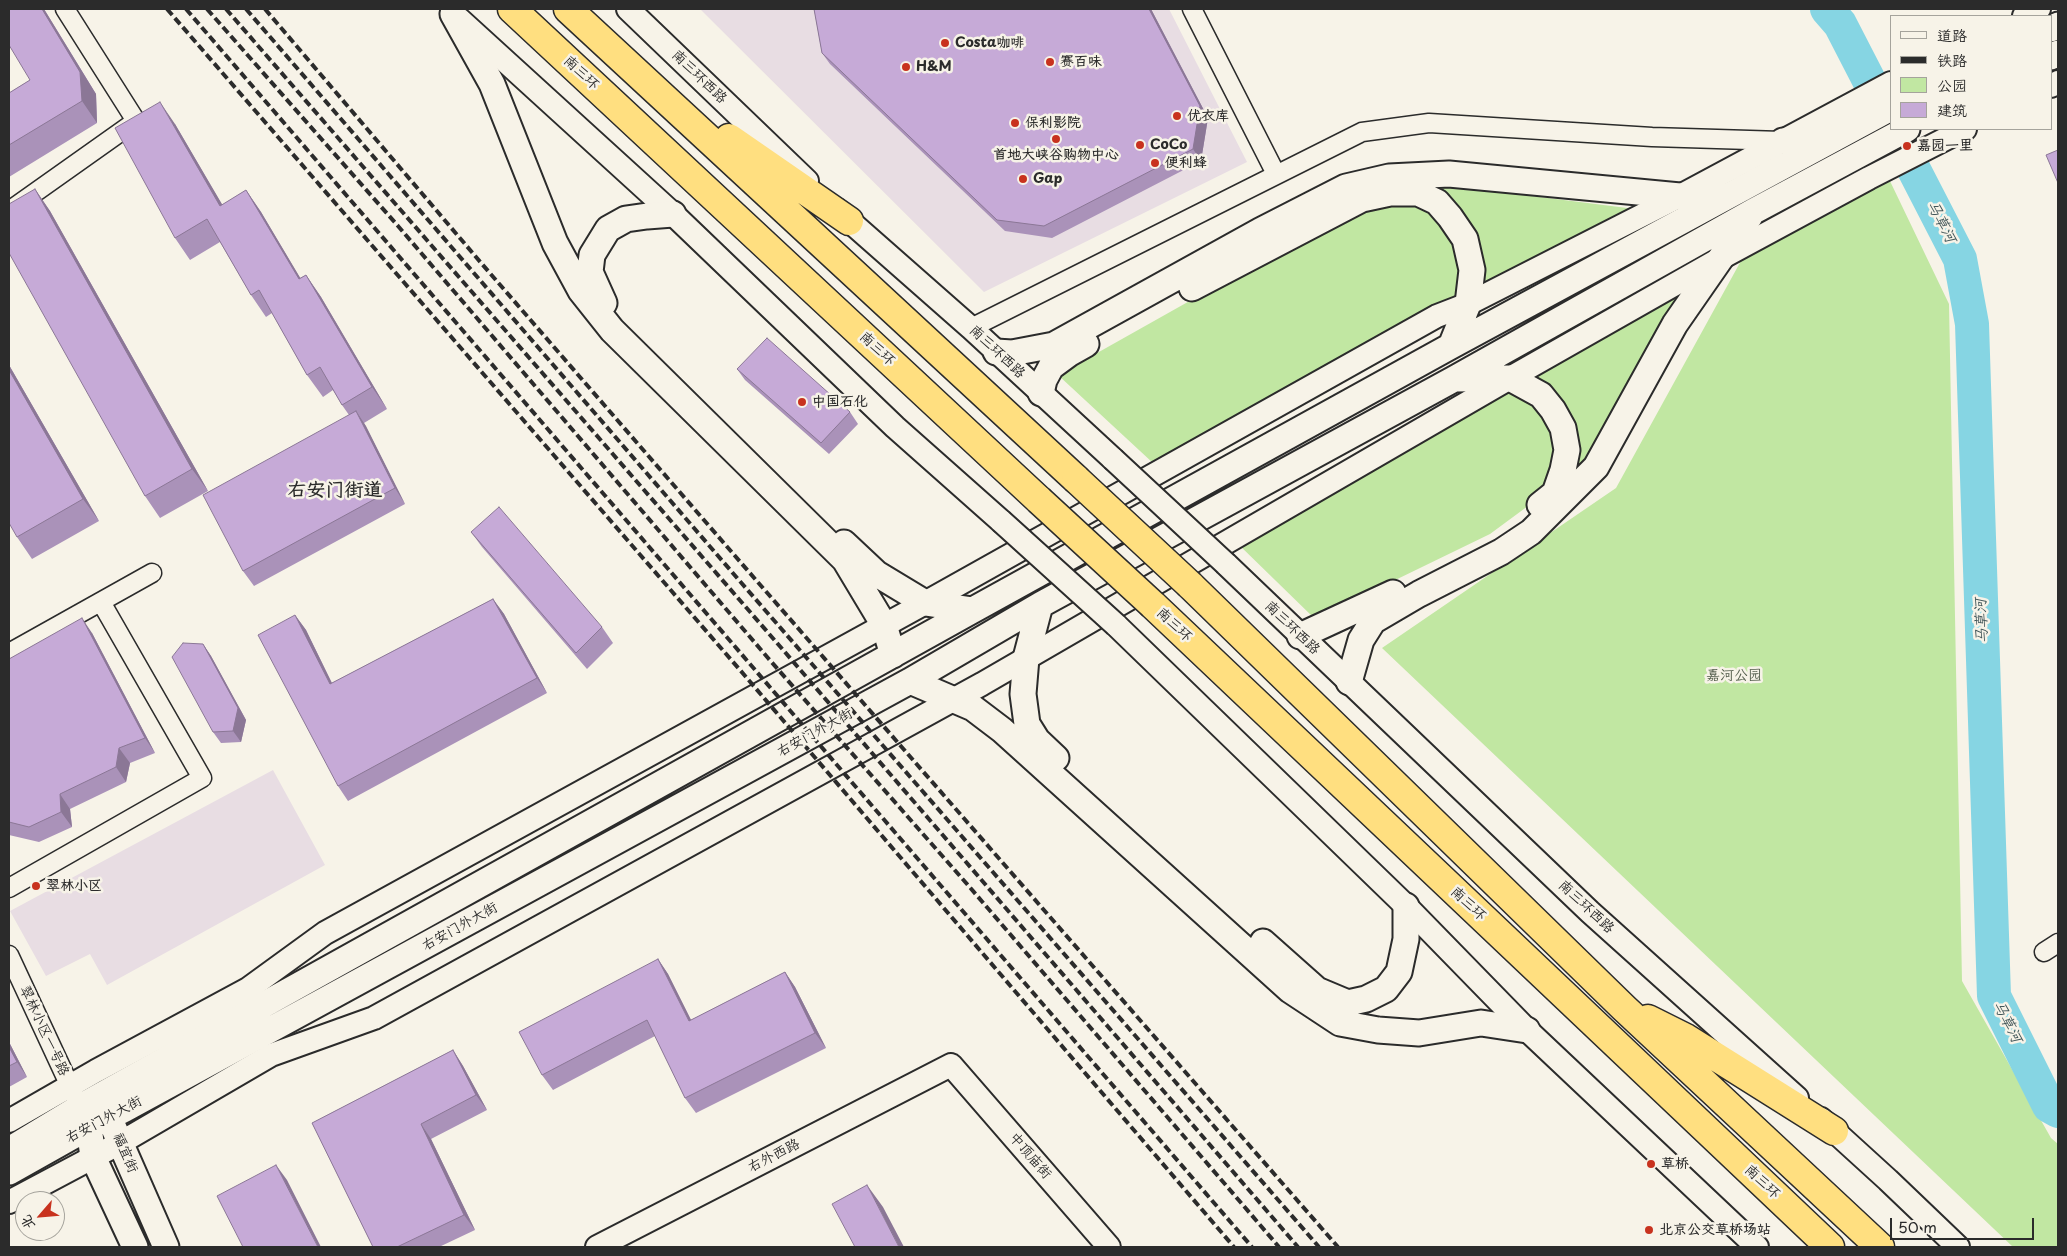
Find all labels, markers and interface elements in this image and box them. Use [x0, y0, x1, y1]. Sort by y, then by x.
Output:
legend [1890, 15, 2052, 130]
text: 道路 [1937, 23, 1967, 46]
place label: Costa咖啡 [955, 35, 1024, 51]
marker: Costa咖啡 [939, 37, 951, 49]
street label: 南三环西路 [668, 47, 730, 107]
text: 铁路 [1937, 48, 1967, 71]
street label: 南三环 [560, 53, 602, 93]
place label: 赛百味 [1060, 54, 1102, 70]
marker: 赛百味 [1044, 56, 1056, 68]
place label: H&M [916, 59, 952, 75]
marker: H&M [900, 61, 912, 73]
text: 公园 [1937, 73, 1967, 96]
text: 建筑 [1937, 98, 1967, 121]
place label: 优衣库 [1187, 108, 1229, 124]
marker: 优衣库 [1171, 110, 1183, 122]
place label: 保利影院 [1025, 115, 1081, 131]
marker: 保利影院 [1009, 117, 1021, 129]
marker: 首地大峡谷购物中心 [1050, 133, 1062, 145]
place label: CoCo [1150, 137, 1187, 153]
place label: 嘉园一里 [1917, 138, 1973, 154]
marker: CoCo [1134, 139, 1146, 151]
marker: 嘉园一里 [1901, 140, 1913, 152]
place label: 首地大峡谷购物中心 [993, 147, 1119, 163]
place label: 便利蜂 [1165, 155, 1207, 171]
marker: 便利蜂 [1149, 157, 1161, 169]
place label: Gap [1033, 171, 1062, 187]
marker: Gap [1017, 173, 1029, 185]
water label: 马草河 [1923, 198, 1959, 246]
street label: 南三环西路 [966, 322, 1028, 382]
street label: 南三环 [856, 329, 898, 369]
place label: 中国石化 [812, 394, 868, 410]
marker: 中国石化 [796, 396, 808, 408]
district label: 右安门街道 [288, 480, 382, 502]
street label: 南三环西路 [1261, 598, 1323, 658]
water label: 马草河 [1972, 598, 1992, 644]
street label: 南三环 [1153, 605, 1195, 645]
park label: 嘉河公园 [1706, 668, 1762, 684]
street label: 右安门外大街 [774, 705, 856, 761]
street label: 南三环西路 [1555, 877, 1617, 937]
place label: 翠林小区 [46, 878, 102, 894]
marker: 翠林小区 [30, 880, 42, 892]
street label: 南三环 [1447, 884, 1489, 924]
street label: 右安门外大街 [419, 899, 501, 955]
street label: 翠林小区一号路 [16, 983, 72, 1079]
water label: 马草河 [1989, 998, 2025, 1046]
street label: 右安门外大街 [63, 1093, 145, 1147]
street label: 中顶庙街 [1005, 1129, 1055, 1183]
street label: 福宜街 [109, 1130, 141, 1176]
street label: 右外西路 [745, 1136, 803, 1176]
place label: 草桥 [1661, 1156, 1689, 1172]
marker: 草桥 [1645, 1158, 1657, 1170]
street label: 南三环 [1741, 1162, 1783, 1202]
north arrow [15, 1191, 65, 1241]
scale bar [1892, 1208, 2036, 1240]
text: 北 [15, 1212, 40, 1234]
text: 50 m [1898, 1215, 1937, 1238]
place label: 北京公交草桥场站 [1659, 1222, 1771, 1238]
marker: 北京公交草桥场站 [1643, 1224, 1655, 1236]

